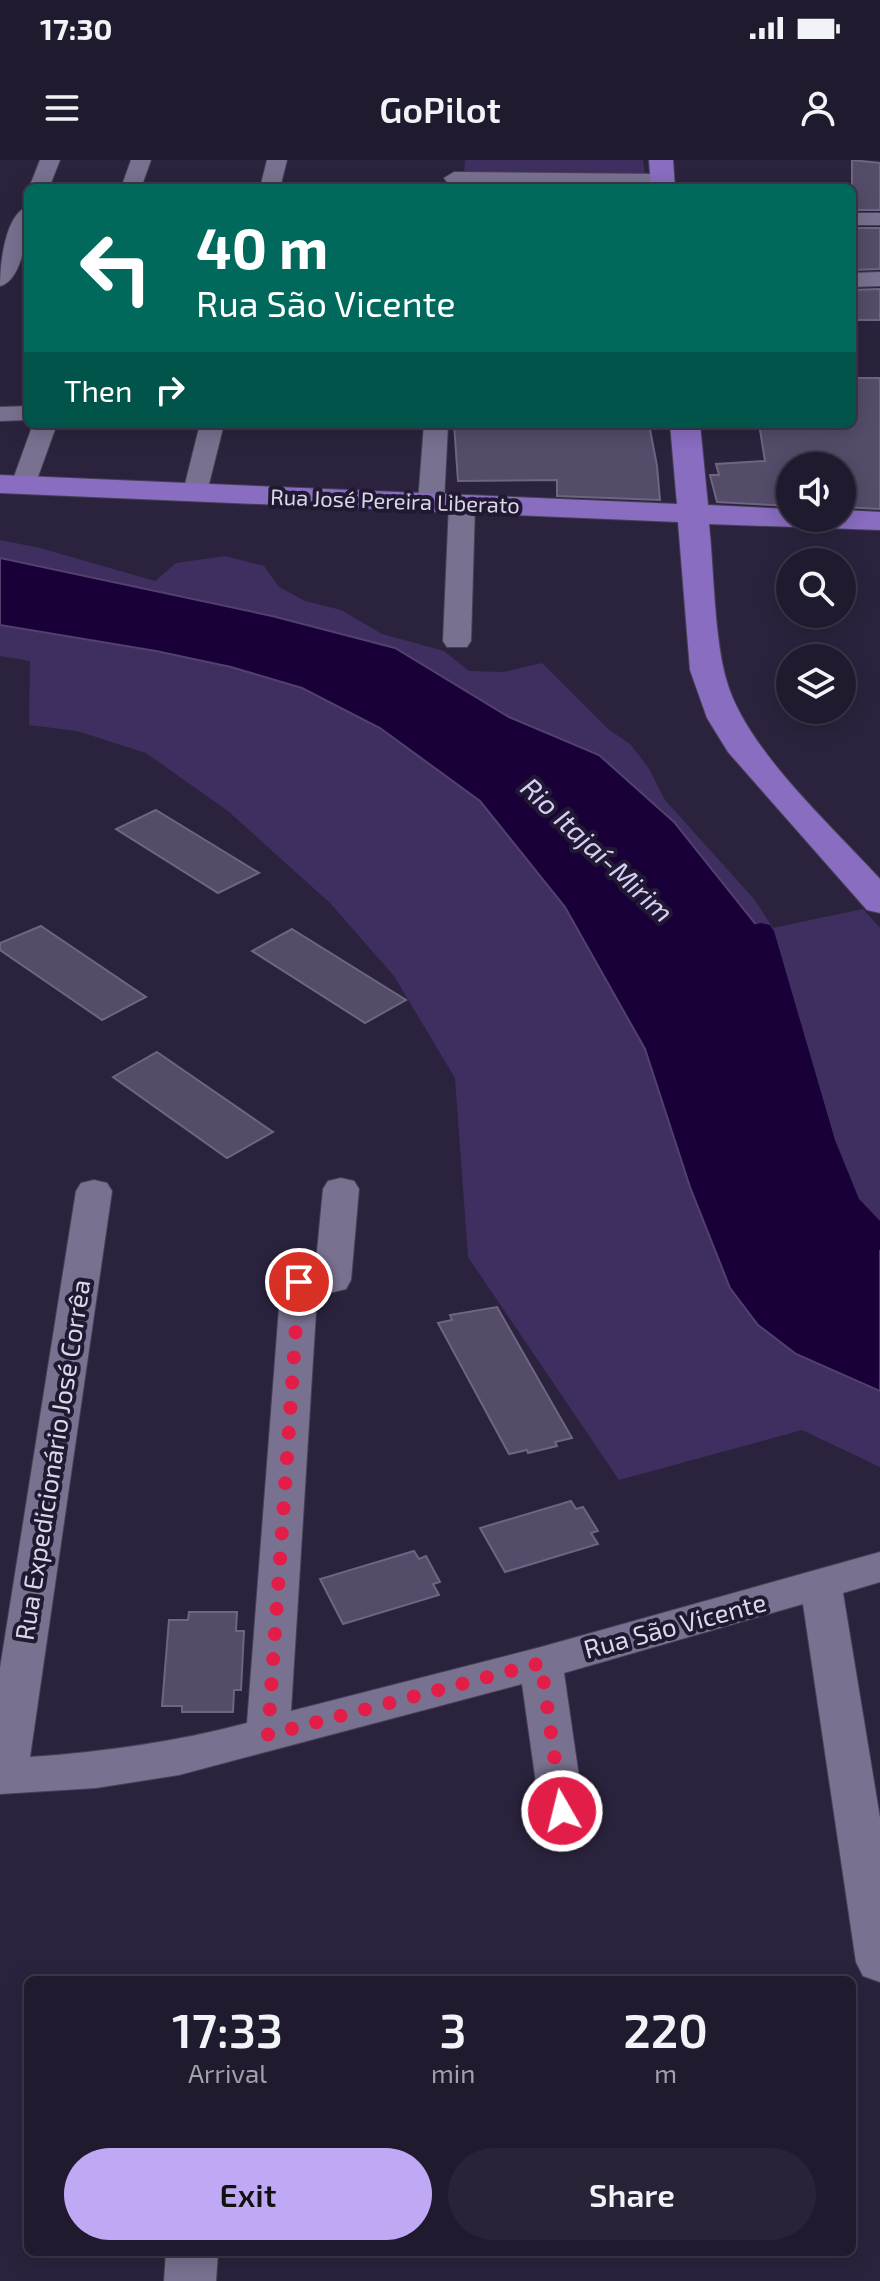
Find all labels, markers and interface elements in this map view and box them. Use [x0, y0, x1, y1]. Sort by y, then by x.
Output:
text: 17:30 [40, 10, 112, 46]
icon: menu [40, 86, 84, 130]
icon: person [796, 86, 840, 130]
text: GoPilot [379, 87, 501, 130]
text: 40 m [196, 213, 328, 280]
icon: left [64, 216, 168, 320]
text: Rua São Vicente [196, 281, 456, 324]
icon: right [148, 368, 192, 412]
text: Then [64, 372, 132, 408]
map controls [776, 452, 856, 724]
button: sound [776, 452, 856, 532]
street label: Rua José Pereira Liberato [270, 483, 520, 517]
button: search [776, 548, 856, 628]
button: layers [776, 644, 856, 724]
water label: Rio Itajaí-Mirim [514, 770, 681, 929]
pin [265, 1248, 333, 1316]
icon: arrive [277, 1260, 321, 1304]
street label: Rua Expedicionário José Corrêa [8, 1277, 95, 1642]
street label: Rua São Vicente [580, 1585, 769, 1664]
position arrow [520, 1769, 604, 1853]
text: 17:33 [172, 2000, 283, 2058]
text: 3 [440, 2000, 467, 2058]
text: 220 [623, 2000, 708, 2058]
text: Arrival [188, 2057, 267, 2088]
text: min [431, 2057, 475, 2088]
text: m [654, 2057, 677, 2088]
button: Exit [64, 2148, 432, 2240]
button: Share [448, 2148, 816, 2240]

